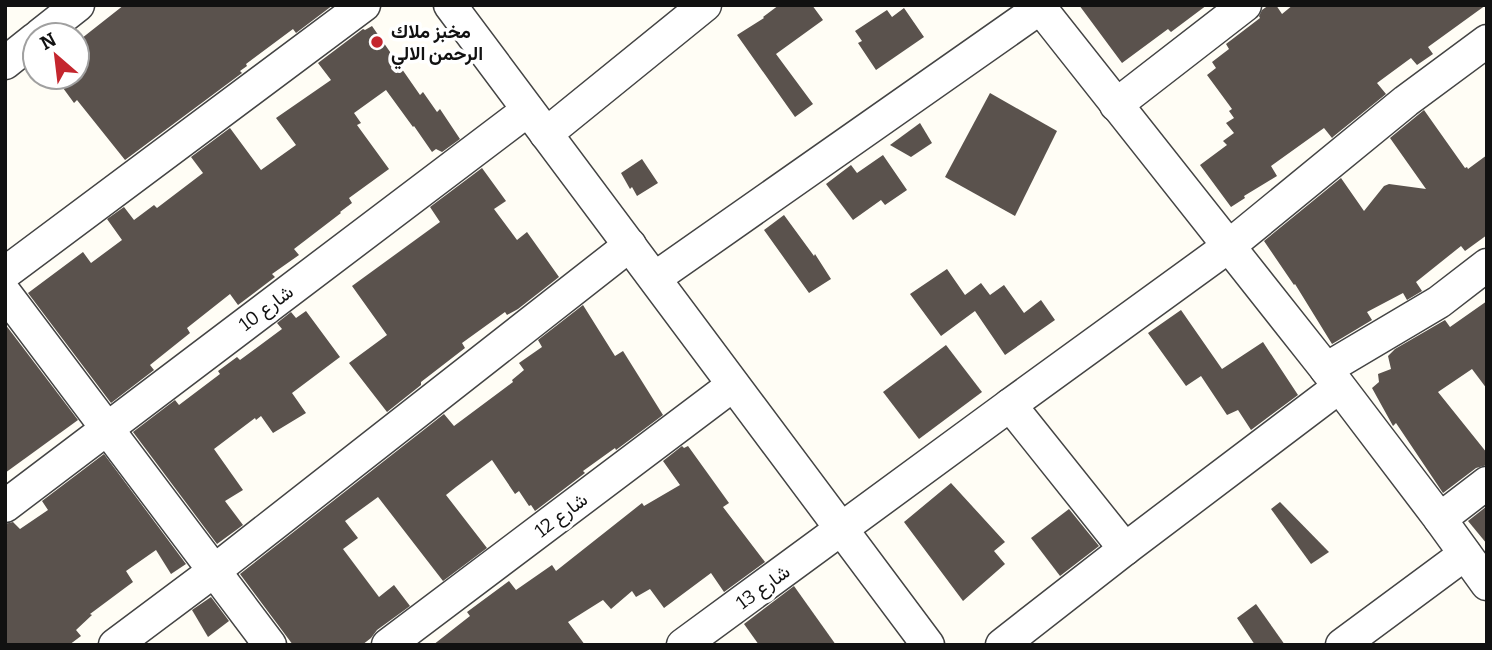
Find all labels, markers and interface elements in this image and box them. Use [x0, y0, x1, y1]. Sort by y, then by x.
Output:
place label: مخبز ملاك الرحمن الالي [391, 20, 483, 70]
north arrow [21, 21, 91, 91]
text: N [36, 28, 60, 55]
marker: مخبز ملاك الرحمن الالي [369, 34, 385, 50]
street label: شارع 10 [234, 280, 298, 337]
street label: شارع 12 [530, 488, 593, 543]
street label: شارع 13 [732, 560, 795, 615]

